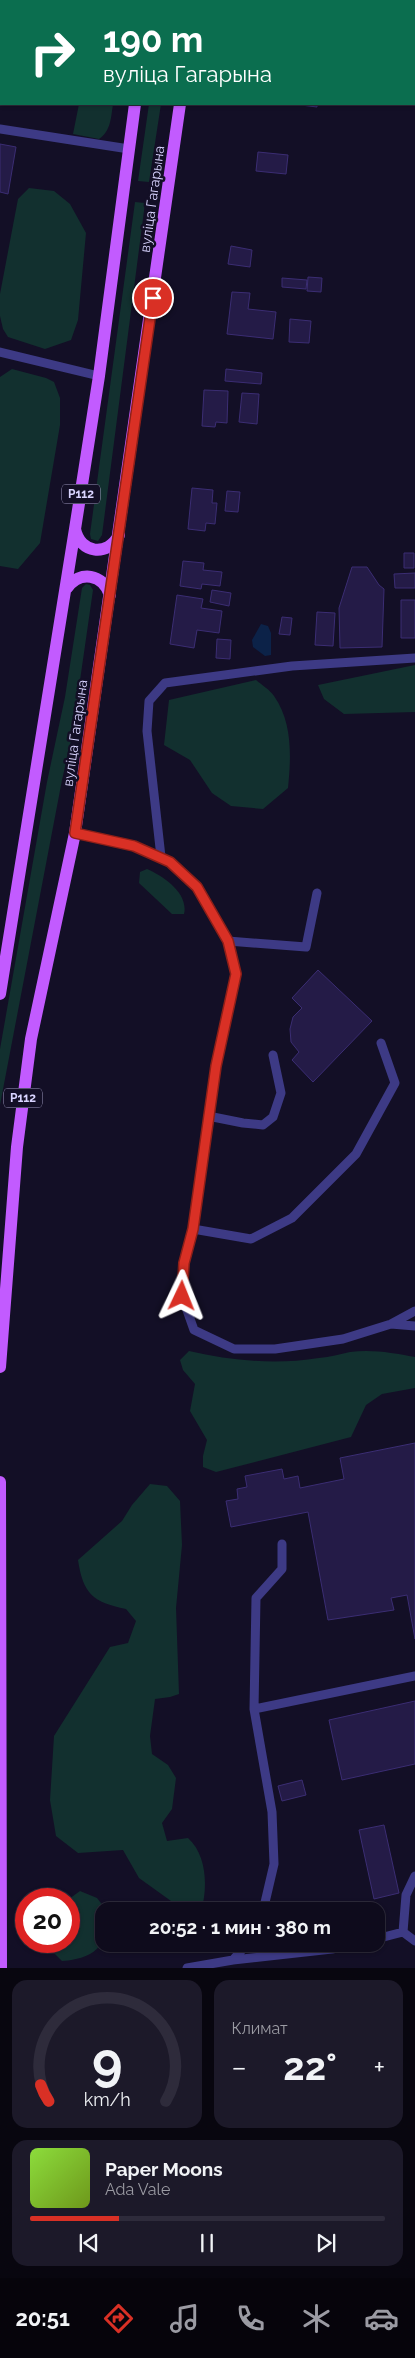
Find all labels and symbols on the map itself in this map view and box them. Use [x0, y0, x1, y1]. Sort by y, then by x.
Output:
street label: вуліца Гагарына [137, 145, 167, 253]
pin [132, 277, 174, 319]
road number: Р112 [62, 484, 100, 504]
street label: вуліца Гагарына [60, 679, 90, 787]
road number: Р112 [4, 1088, 42, 1108]
position arrow [155, 1269, 207, 1321]
speed limit sign: 20 [15, 1888, 80, 1953]

